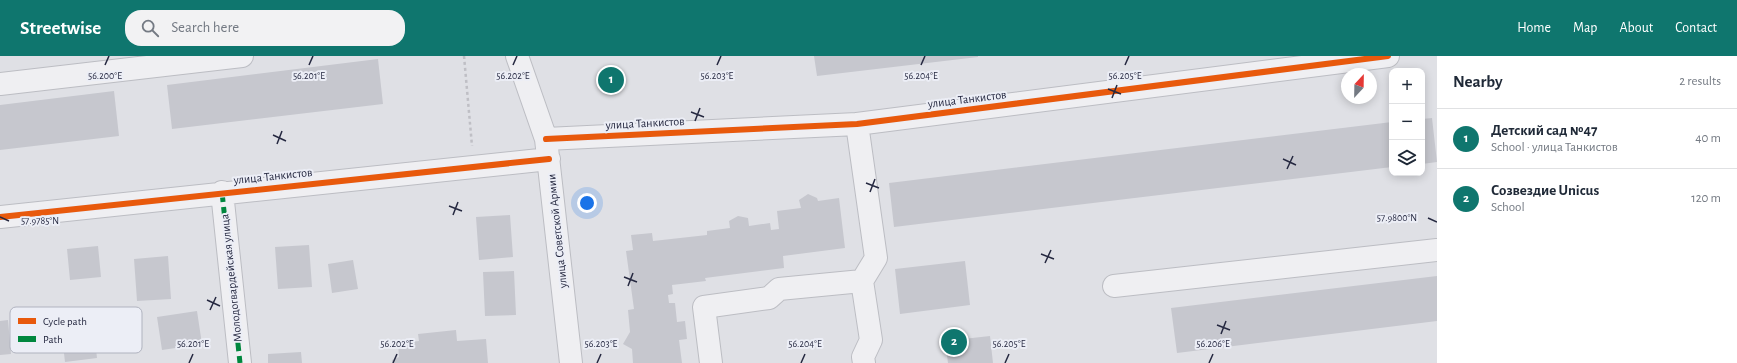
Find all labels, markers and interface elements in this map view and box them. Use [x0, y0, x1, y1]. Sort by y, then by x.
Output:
search box [125, 10, 405, 46]
icon: search [139, 17, 161, 39]
text: Streetwise [20, 19, 101, 38]
text: Search here [171, 20, 239, 35]
text: Home [1517, 21, 1551, 35]
text: Map [1573, 21, 1597, 35]
text: About [1619, 21, 1653, 35]
text: Contact [1675, 21, 1717, 35]
pin: 1 [598, 65, 624, 95]
north arrow [1341, 68, 1377, 104]
map controls [1389, 68, 1425, 176]
button: + [1389, 68, 1425, 104]
text: 56.200°E [88, 71, 122, 81]
text: 56.201°E [293, 71, 325, 81]
text: 56.202°E [496, 71, 530, 81]
text: 56.203°E [701, 71, 734, 81]
text: 56.204°E [904, 71, 938, 81]
text: 56.205°E [1109, 71, 1142, 81]
text: Nearby [1453, 73, 1503, 90]
text: 2 results [1679, 75, 1721, 88]
street label: улица Танкистов [926, 88, 1008, 111]
button: − [1389, 104, 1425, 140]
street label: улица Танкистов [604, 115, 685, 132]
text: Детский сад №47 [1491, 123, 1597, 138]
text: 1 [1464, 132, 1468, 145]
text: 40 m [1695, 132, 1721, 145]
button: layers [1389, 140, 1425, 176]
text: School · улица Танкистов [1491, 141, 1618, 154]
street label: улица Танкистов [232, 166, 314, 187]
street label: улица Советской Армии [545, 173, 570, 290]
text: Созвездие Unicus [1491, 183, 1599, 198]
text: 2 [1463, 192, 1469, 205]
text: 120 m [1691, 192, 1721, 205]
your location [577, 193, 597, 213]
text: School [1491, 201, 1525, 214]
street label: Молодогвардейская улица [218, 213, 245, 343]
text: 57.9800°N [1377, 213, 1417, 223]
text: 57.9785°N [21, 216, 59, 226]
legend [10, 307, 142, 353]
text: Cycle path [43, 316, 87, 327]
pin: 2 [941, 327, 967, 357]
text: Path [43, 334, 63, 345]
text: 56.201°E [177, 339, 209, 349]
text: 56.202°E [380, 339, 414, 349]
text: 56.203°E [585, 339, 618, 349]
text: 56.204°E [788, 339, 822, 349]
text: 56.205°E [993, 339, 1026, 349]
text: 56.206°E [1196, 339, 1230, 349]

